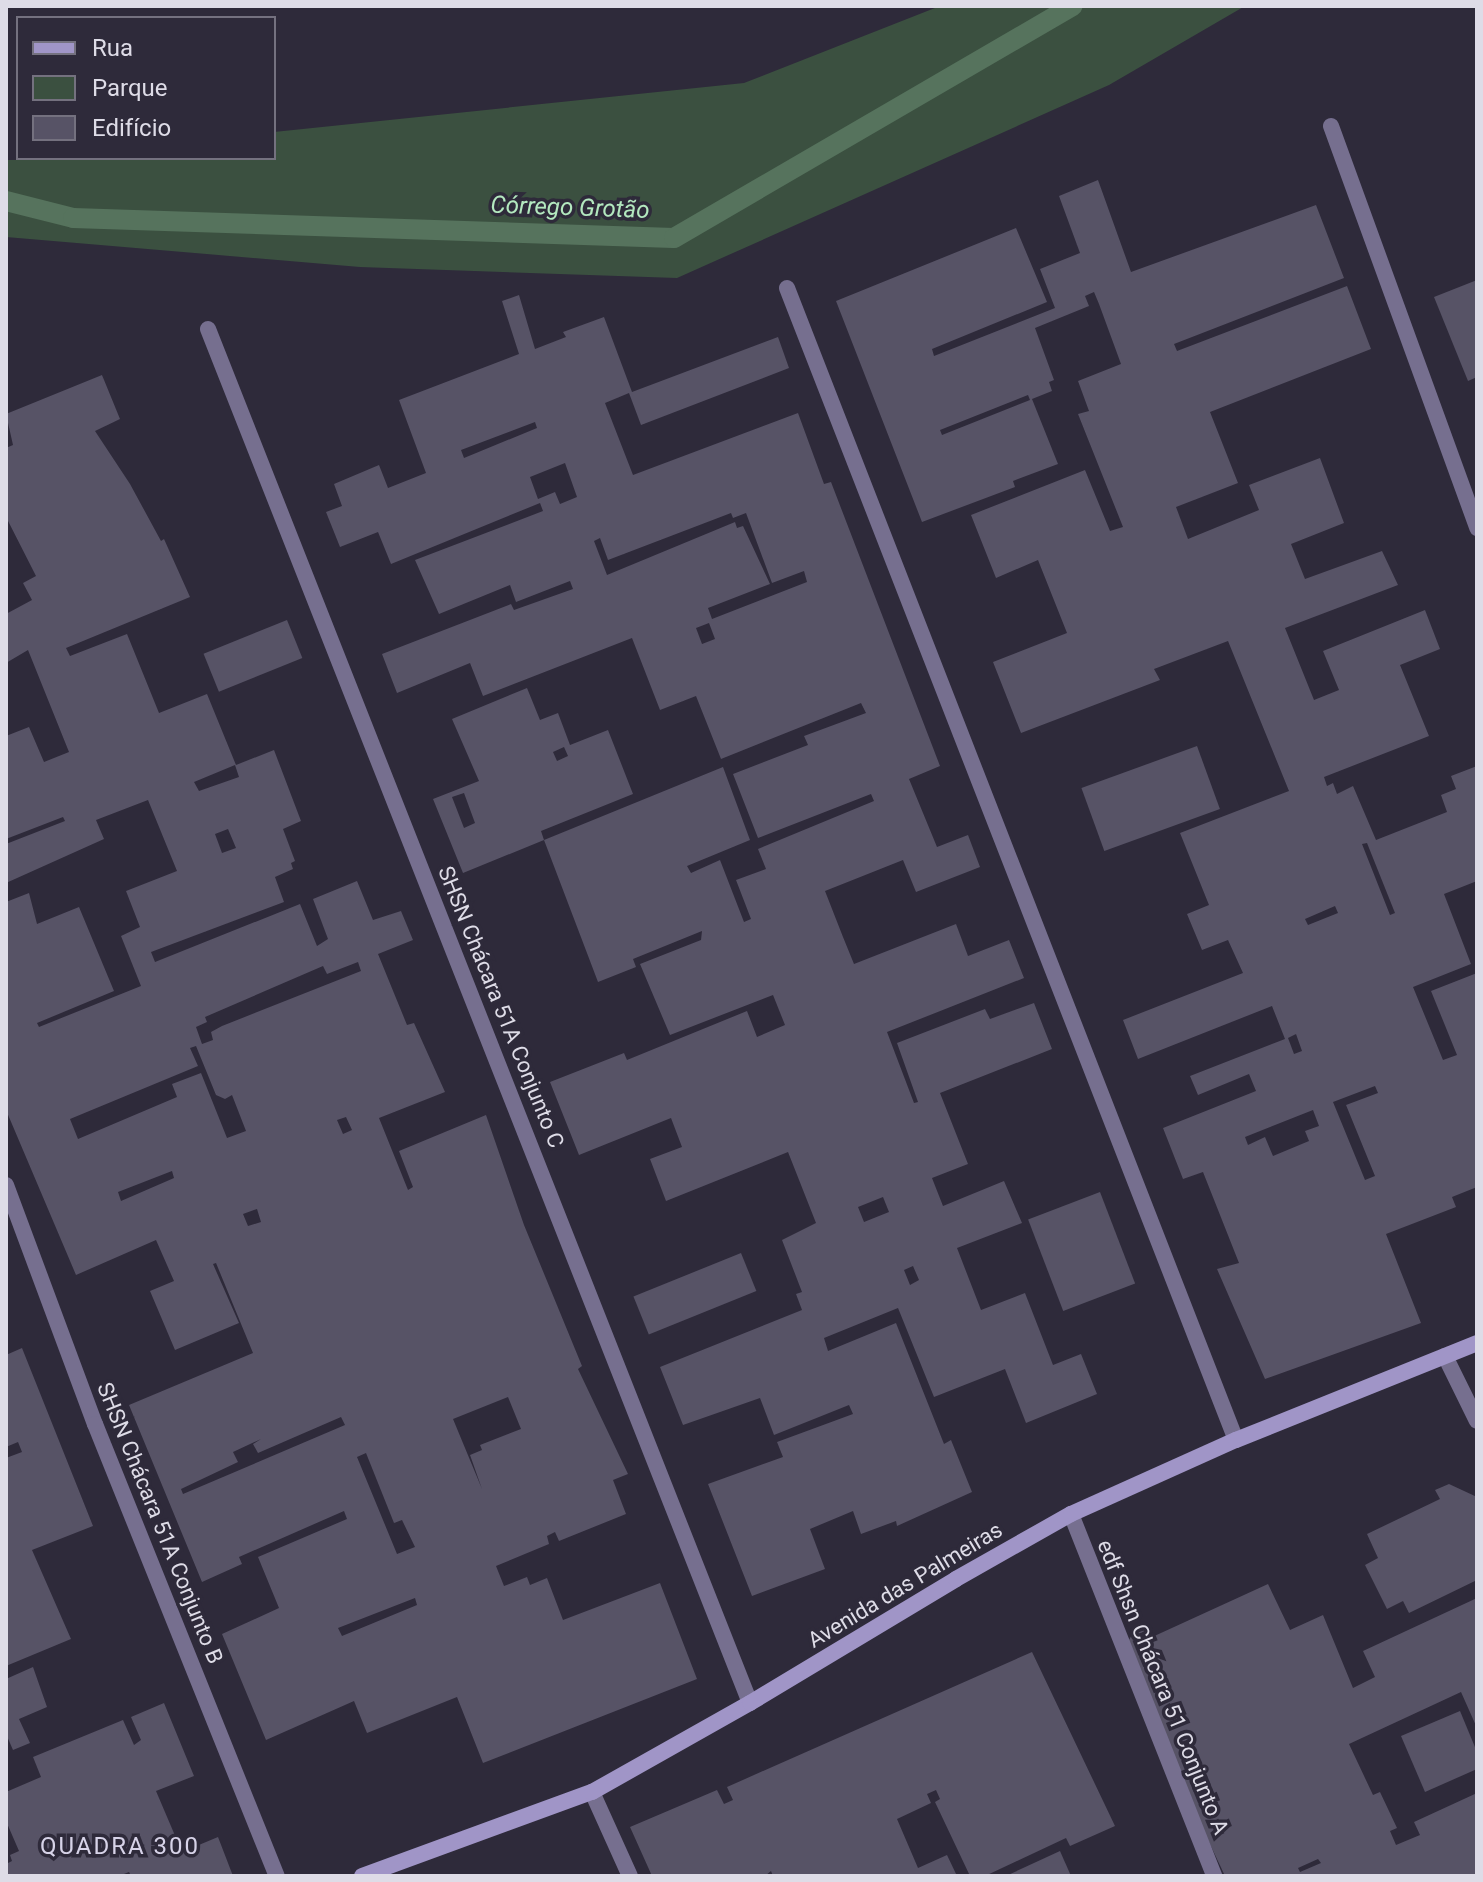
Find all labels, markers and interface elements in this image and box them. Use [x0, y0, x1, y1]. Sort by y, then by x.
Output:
legend [16, 16, 276, 160]
text: Rua [92, 34, 133, 62]
text: Parque [92, 74, 168, 102]
text: Edifício [92, 114, 171, 142]
water label: Córrego Grotão [490, 191, 650, 225]
street label: SHSN Chácara 51A Conjunto C [432, 862, 570, 1152]
street label: SHSN Chácara 51A Conjunto B [91, 1378, 229, 1668]
street label: Avenida das Palmeiras [803, 1516, 1007, 1654]
street label: edf Shsn Chácara 51 Conjunto A [1092, 1536, 1234, 1838]
district label: QUADRA 300 [40, 1833, 200, 1861]

